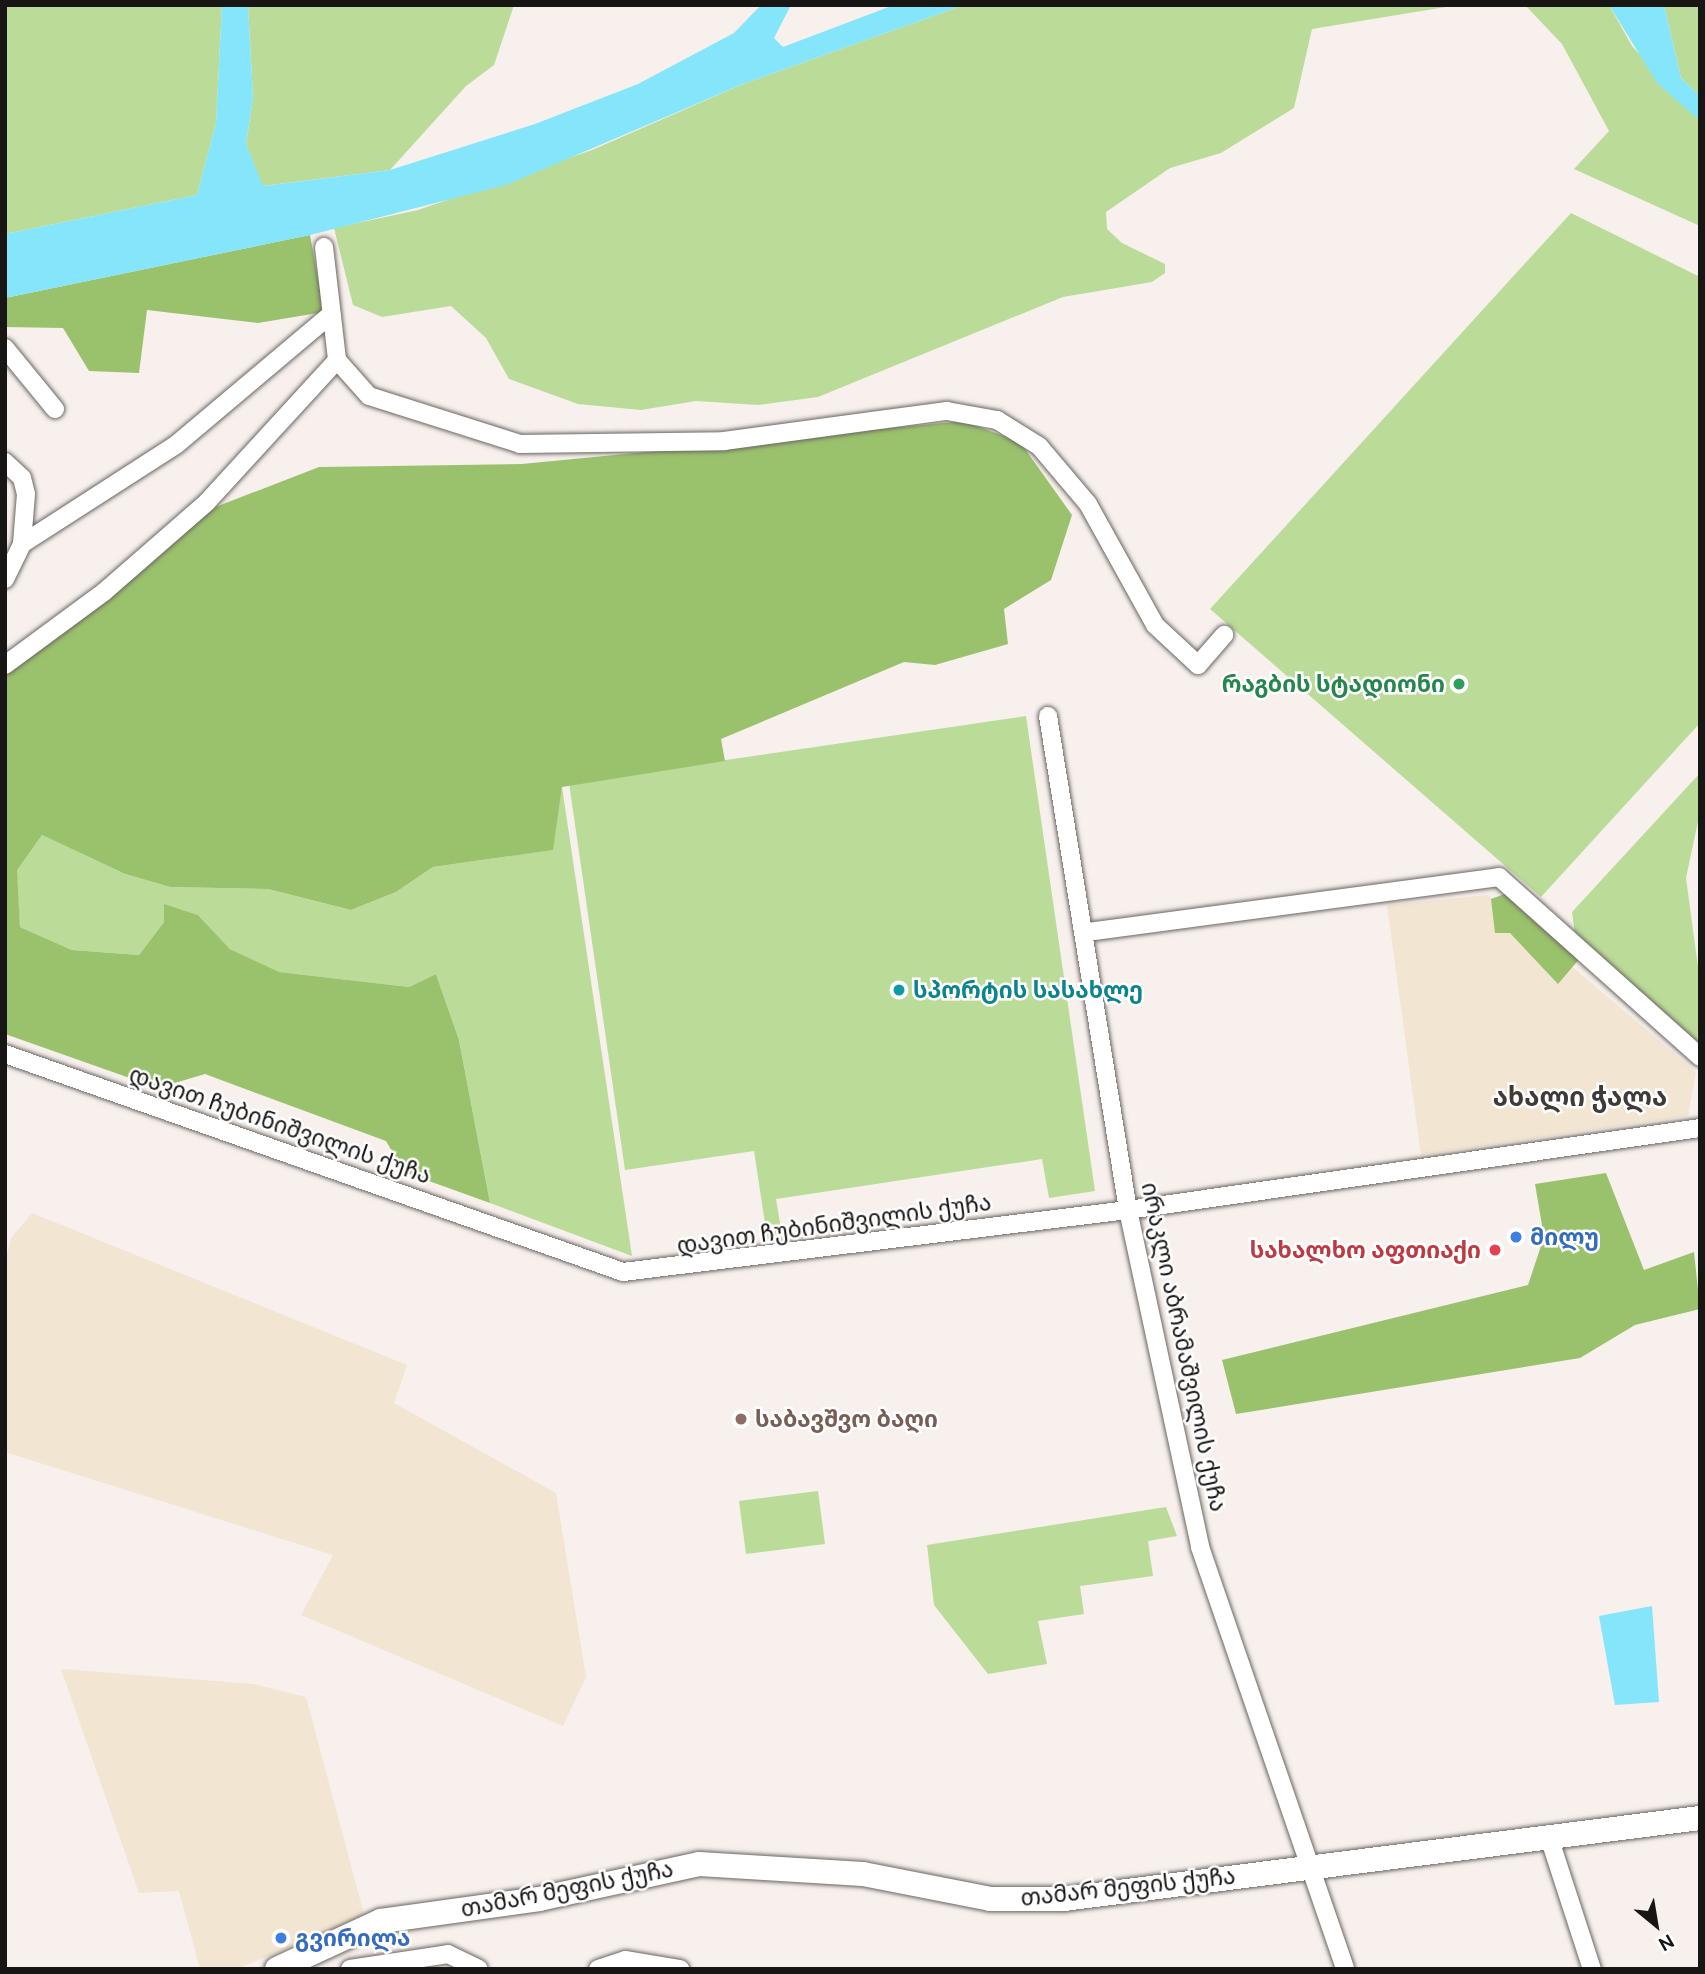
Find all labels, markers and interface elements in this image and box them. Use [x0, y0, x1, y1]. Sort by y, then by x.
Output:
place label: რაგბის სტადიონი [1222, 670, 1445, 698]
marker: რაგბის სტადიონი [1451, 676, 1467, 692]
place label: სპორტის სასახლე [913, 976, 1143, 1004]
marker: სპორტის სასახლე [891, 982, 907, 998]
street label: დავით ჩუბინიშვილის ქუჩა [126, 1060, 434, 1190]
district label: ახალი ჭალა [1493, 1081, 1667, 1113]
street label: ირაკლი აბრამაშვილის ქუჩა [1136, 1180, 1232, 1514]
street label: დავით ჩუბინიშვილის ქუჩა [675, 1188, 993, 1260]
place label: მილუ [1530, 1223, 1599, 1251]
marker: მილუ [1508, 1229, 1524, 1245]
place label: სახალხო აფთიაქი [1250, 1236, 1481, 1264]
marker: სახალხო აფთიაქი [1487, 1242, 1503, 1258]
place label: საბავშვო ბაღი [755, 1405, 938, 1433]
marker: საბავშვო ბაღი [733, 1411, 749, 1427]
street label: თამარ მეფის ქუჩა [458, 1855, 676, 1923]
street label: თამარ მეფის ქუჩა [1019, 1862, 1237, 1912]
north arrow [1621, 1890, 1691, 1960]
place label: გვირილა [295, 1924, 410, 1952]
marker: გვირილა [273, 1930, 289, 1946]
text: N [1655, 1930, 1678, 1956]

